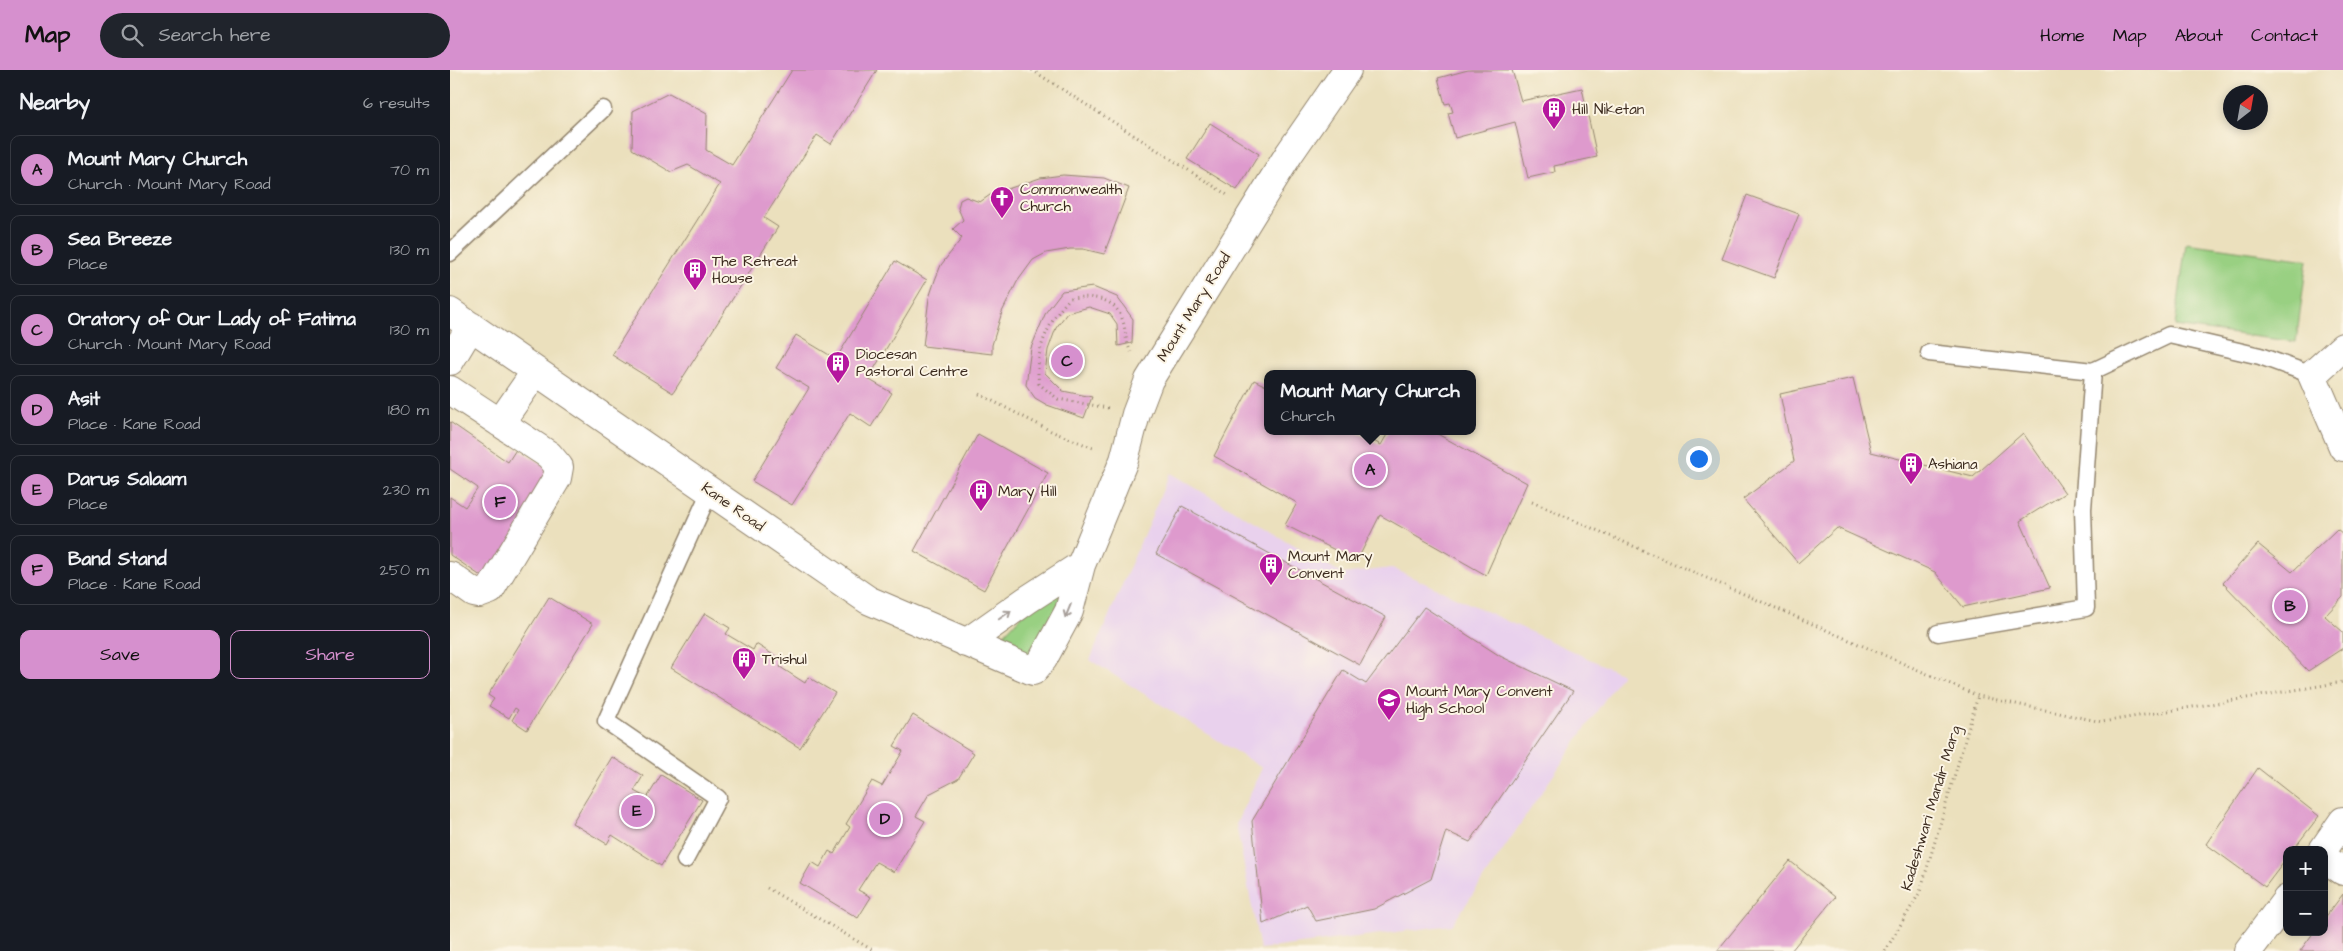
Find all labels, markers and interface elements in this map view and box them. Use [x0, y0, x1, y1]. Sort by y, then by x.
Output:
search box [100, 13, 450, 58]
text: Map [25, 18, 70, 52]
icon: search [118, 21, 146, 49]
text: Search here [158, 22, 271, 49]
text: Home [2040, 23, 2085, 48]
text: Map [2113, 23, 2147, 48]
text: About [2175, 23, 2223, 48]
text: Contact [2251, 23, 2318, 48]
north arrow [2223, 85, 2268, 130]
text: Nearby [20, 88, 90, 117]
text: 6 results [363, 92, 430, 114]
building icon: Hill Niketan [1541, 96, 1567, 130]
place label: Hill Niketan [1572, 99, 1645, 120]
text: Mount Mary Church [68, 146, 247, 173]
text: A [32, 159, 42, 181]
text: 70 m [390, 159, 429, 181]
text: Church · Mount Mary Road [68, 173, 271, 195]
place label: Commonwealth Church [1020, 179, 1123, 217]
church icon: Commonwealth Church [989, 185, 1015, 219]
text: Sea Breeze [68, 226, 172, 253]
text: B [31, 239, 43, 261]
text: 130 m [390, 239, 429, 261]
street label: Mount Mary Road [1152, 248, 1237, 366]
place label: The Retreat House [712, 251, 798, 289]
text: Place [68, 253, 108, 275]
building icon: The Retreat House [682, 257, 708, 291]
text: Oratory of Our Lady of Fatima [68, 306, 356, 333]
text: C [31, 319, 43, 341]
text: 130 m [390, 319, 429, 341]
text: Church · Mount Mary Road [68, 333, 271, 355]
pin: C [1051, 342, 1083, 380]
place label: Diocesan Pastoral Centre [856, 344, 968, 382]
building icon: Diocesan Pastoral Centre [825, 350, 851, 384]
popup [1264, 370, 1476, 435]
text: Mount Mary Church [1280, 378, 1460, 405]
text: Asit [68, 386, 100, 413]
text: D [32, 399, 42, 421]
text: 180 m [388, 399, 429, 421]
text: Church [1280, 405, 1335, 427]
text: Place · Kane Road [68, 413, 200, 435]
your location [1686, 446, 1712, 472]
pin: A [1354, 451, 1386, 489]
building icon: Ashiana [1898, 451, 1924, 485]
place label: Ashiana [1928, 454, 1978, 475]
text: Darus Salaam [68, 466, 186, 493]
street label: Kane Road [697, 478, 769, 537]
building icon: Mary Hill [968, 478, 994, 512]
text: E [32, 479, 42, 501]
text: 230 m [383, 479, 429, 501]
place label: Mary Hill [998, 481, 1057, 503]
pin: F [484, 483, 516, 521]
text: Place [68, 493, 108, 515]
text: Band Stand [68, 546, 167, 573]
place label: Mount Mary Convent [1288, 546, 1373, 584]
building icon: Mount Mary Convent [1258, 552, 1284, 586]
text: F [31, 559, 43, 581]
text: 250 m [380, 559, 429, 581]
text: Place · Kane Road [68, 573, 200, 595]
pin: B [2274, 587, 2306, 625]
one-way arrow [1062, 603, 1072, 618]
one-way arrow [998, 610, 1012, 620]
button: Save [20, 630, 220, 679]
button: Share [230, 630, 430, 679]
building icon: Trishul [731, 646, 757, 680]
place label: Trishul [762, 649, 807, 670]
place label: Mount Mary Convent High School [1406, 681, 1553, 720]
school or university icon: Mount Mary Convent High School [1376, 687, 1402, 721]
street label: Kadeshwari Mandir Marg [1896, 723, 1967, 893]
pin: E [621, 792, 653, 830]
pin: D [869, 800, 901, 838]
map controls [2283, 846, 2328, 936]
button: + [2283, 846, 2328, 891]
button: − [2283, 891, 2328, 936]

